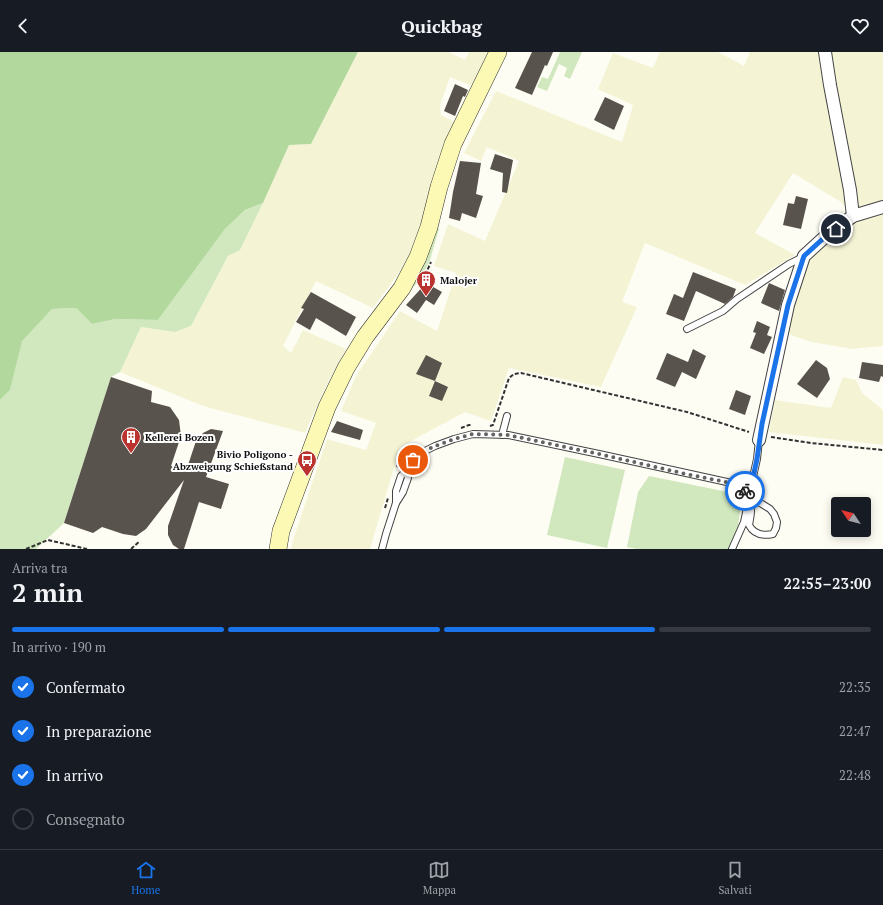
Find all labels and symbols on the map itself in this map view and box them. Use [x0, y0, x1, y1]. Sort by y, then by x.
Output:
pin [819, 212, 853, 246]
building icon: Malojer [415, 269, 437, 297]
place label: Malojer [440, 274, 478, 287]
building icon: Kellerei Bozen [120, 426, 142, 454]
place label: Kellerei Bozen [145, 431, 214, 444]
pin [396, 443, 430, 477]
place label: Bivio Poligono - Abzweigung Schießstand [173, 448, 293, 473]
bus stop icon: Bivio Poligono - Abzweigung Schießstand [296, 449, 318, 477]
courier [725, 471, 765, 511]
north arrow [831, 497, 871, 537]

